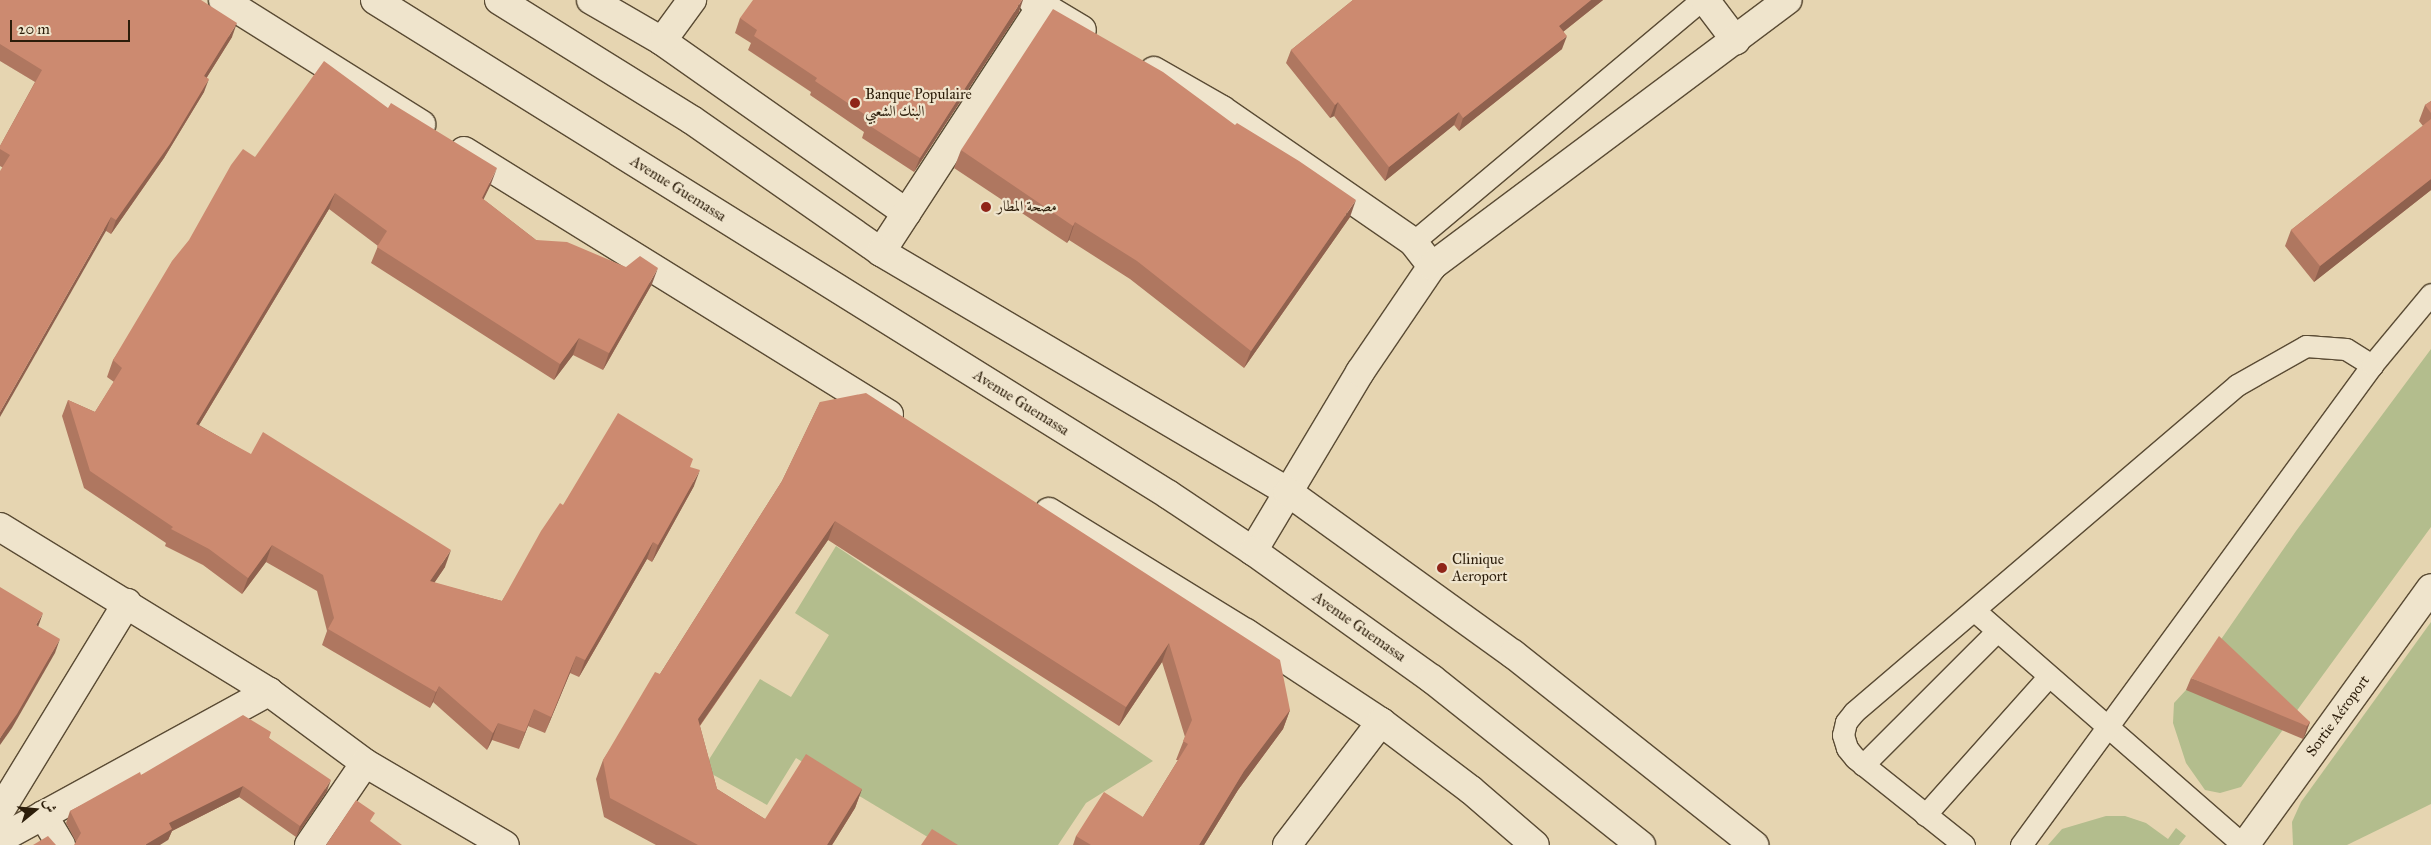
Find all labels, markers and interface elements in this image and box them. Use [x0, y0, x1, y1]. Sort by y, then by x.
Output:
scale bar [12, 10, 132, 42]
text: 20 m [18, 20, 50, 38]
place label: Banque Populaire البنك الشعبي [865, 85, 972, 120]
marker: Banque Populaire البنك الشعبي [849, 97, 861, 109]
street label: Avenue Guemassa [627, 152, 729, 226]
place label: مصحة المطار [997, 198, 1057, 216]
marker: مصحة المطار [979, 200, 993, 214]
street label: Avenue Guemassa [970, 366, 1072, 440]
place label: Clinique Aeroport [1452, 550, 1508, 585]
marker: Clinique Aeroport [1436, 562, 1448, 574]
street label: Avenue Guemassa [1309, 588, 1409, 666]
street label: Sortie Aéroport [2302, 672, 2374, 760]
north arrow [10, 785, 60, 835]
text: ش [40, 796, 60, 815]

